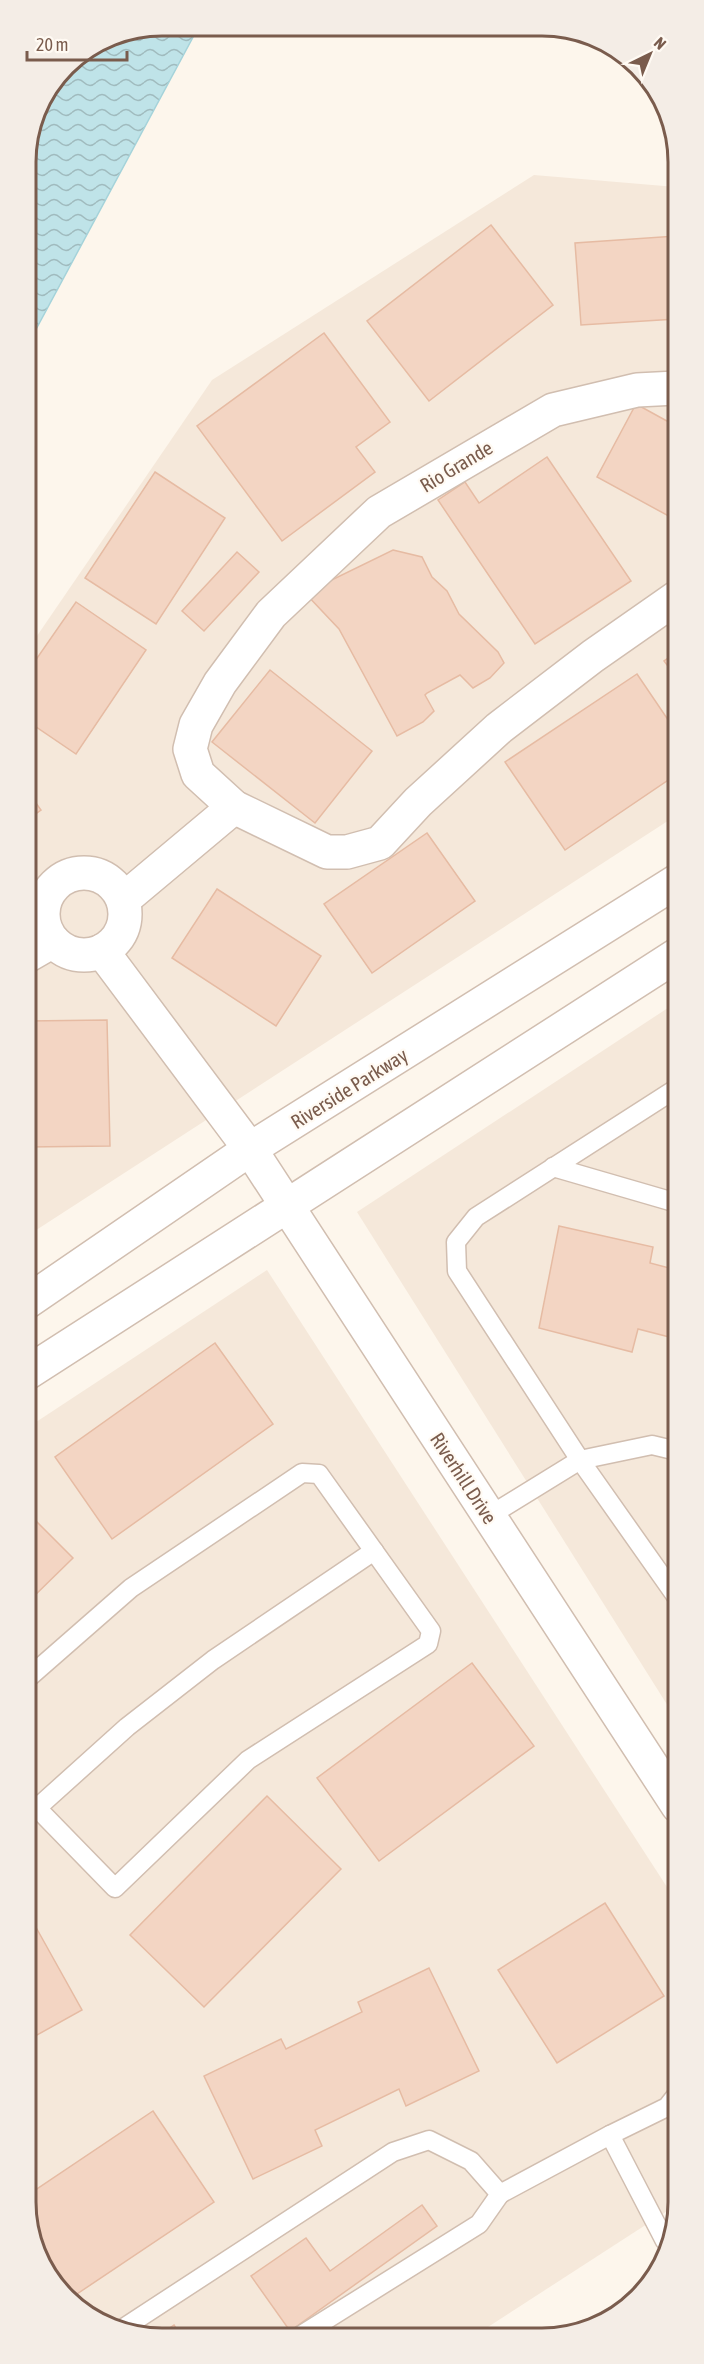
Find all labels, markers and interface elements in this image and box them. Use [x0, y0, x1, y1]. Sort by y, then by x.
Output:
scale bar [27, 24, 128, 62]
north arrow [620, 24, 680, 84]
text: N [651, 33, 670, 53]
text: 20 m [36, 34, 68, 55]
street label: Rio Grande [416, 435, 496, 497]
street label: Riverside Parkway [286, 1043, 412, 1133]
street label: Riverhill Drive [426, 1428, 502, 1528]

